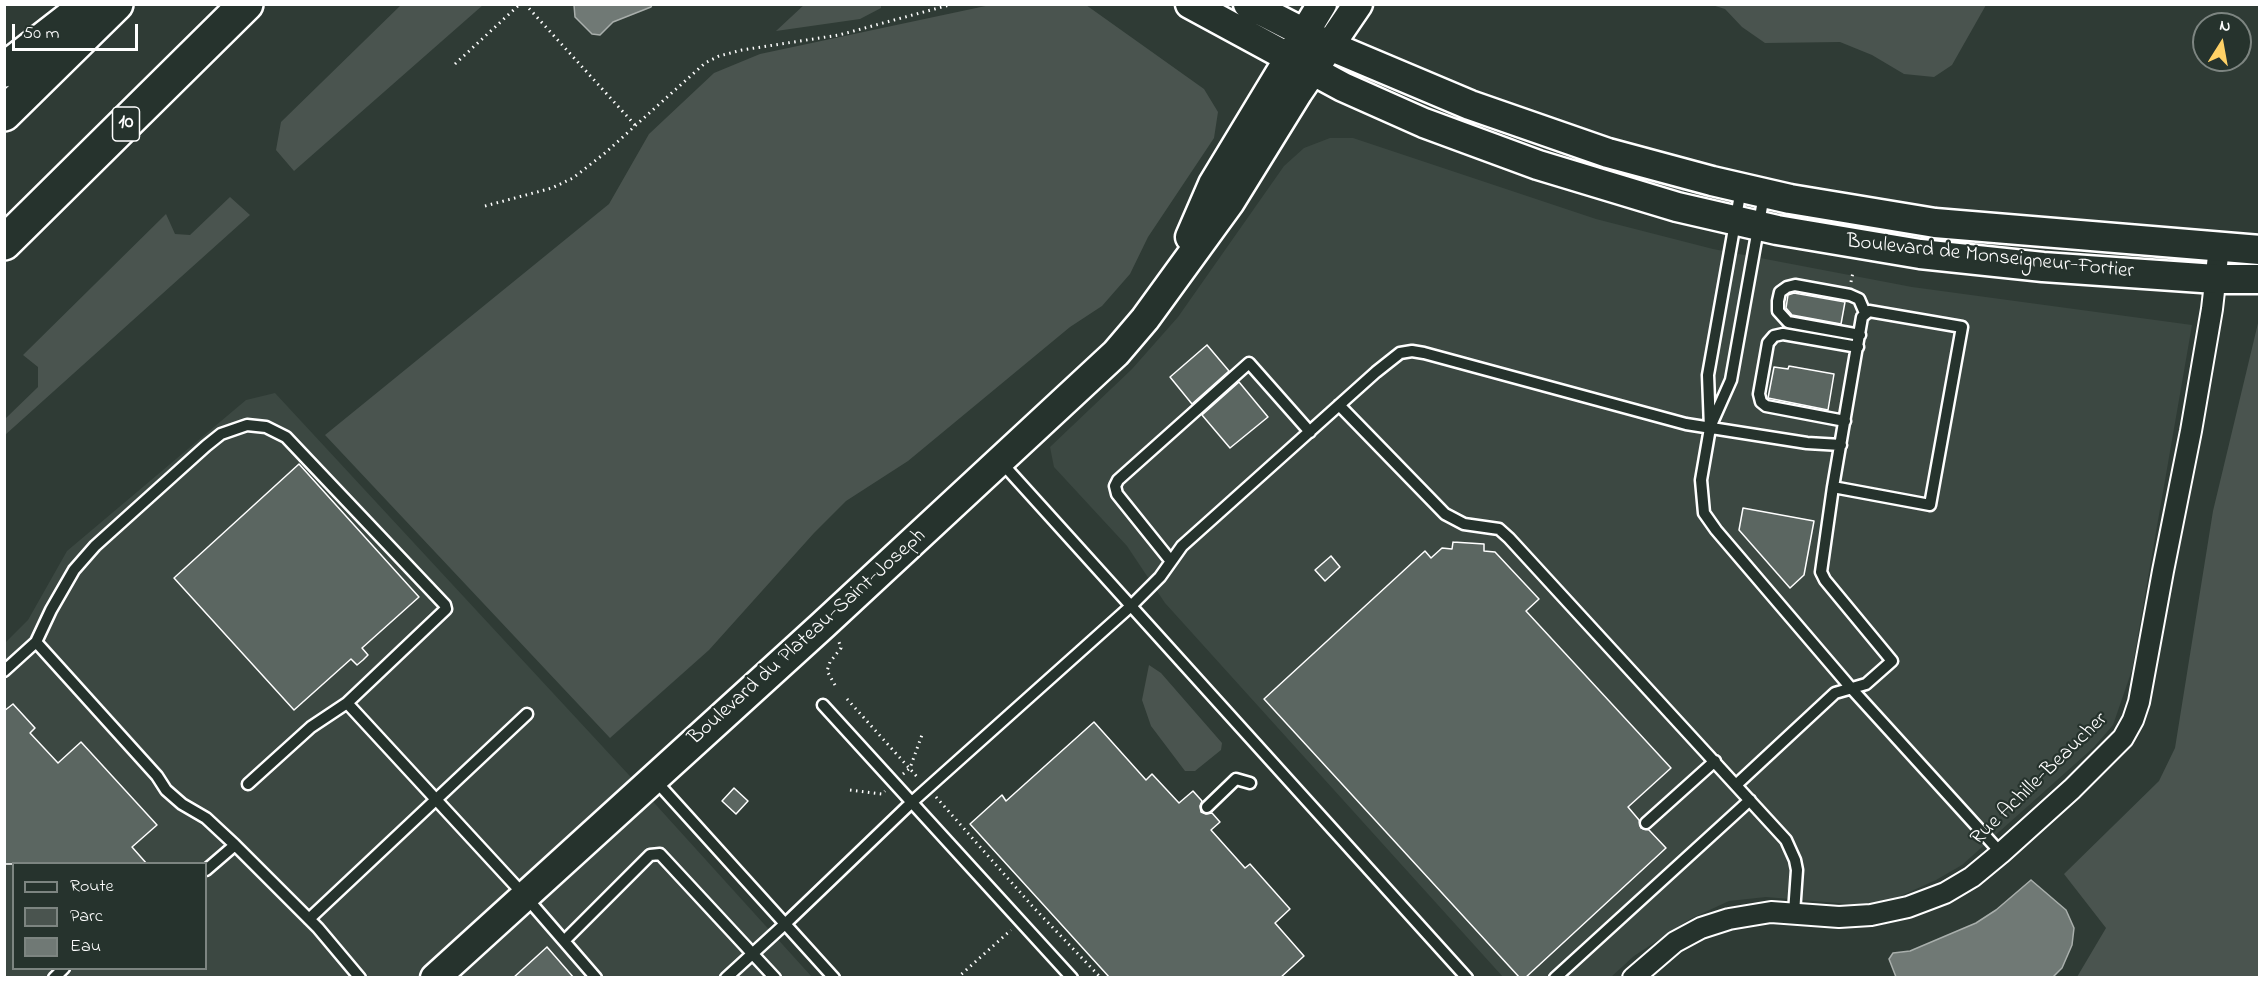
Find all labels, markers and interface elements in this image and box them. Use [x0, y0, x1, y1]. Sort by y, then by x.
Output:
scale bar [15, 12, 141, 50]
north arrow [2192, 12, 2252, 72]
text: N [2217, 13, 2233, 39]
text: 50 m [23, 21, 60, 47]
road number: 10 [112, 107, 140, 141]
street label: Boulevard de Monseigneur-Fortier [1845, 230, 2135, 286]
street label: Boulevard du Plateau-Saint-Joseph [684, 524, 932, 752]
street label: Rue Achille-Beaucher [1966, 708, 2114, 852]
legend [12, 862, 207, 970]
text: Route [70, 874, 114, 900]
text: Parc [70, 904, 103, 930]
text: Eau [70, 934, 101, 960]

